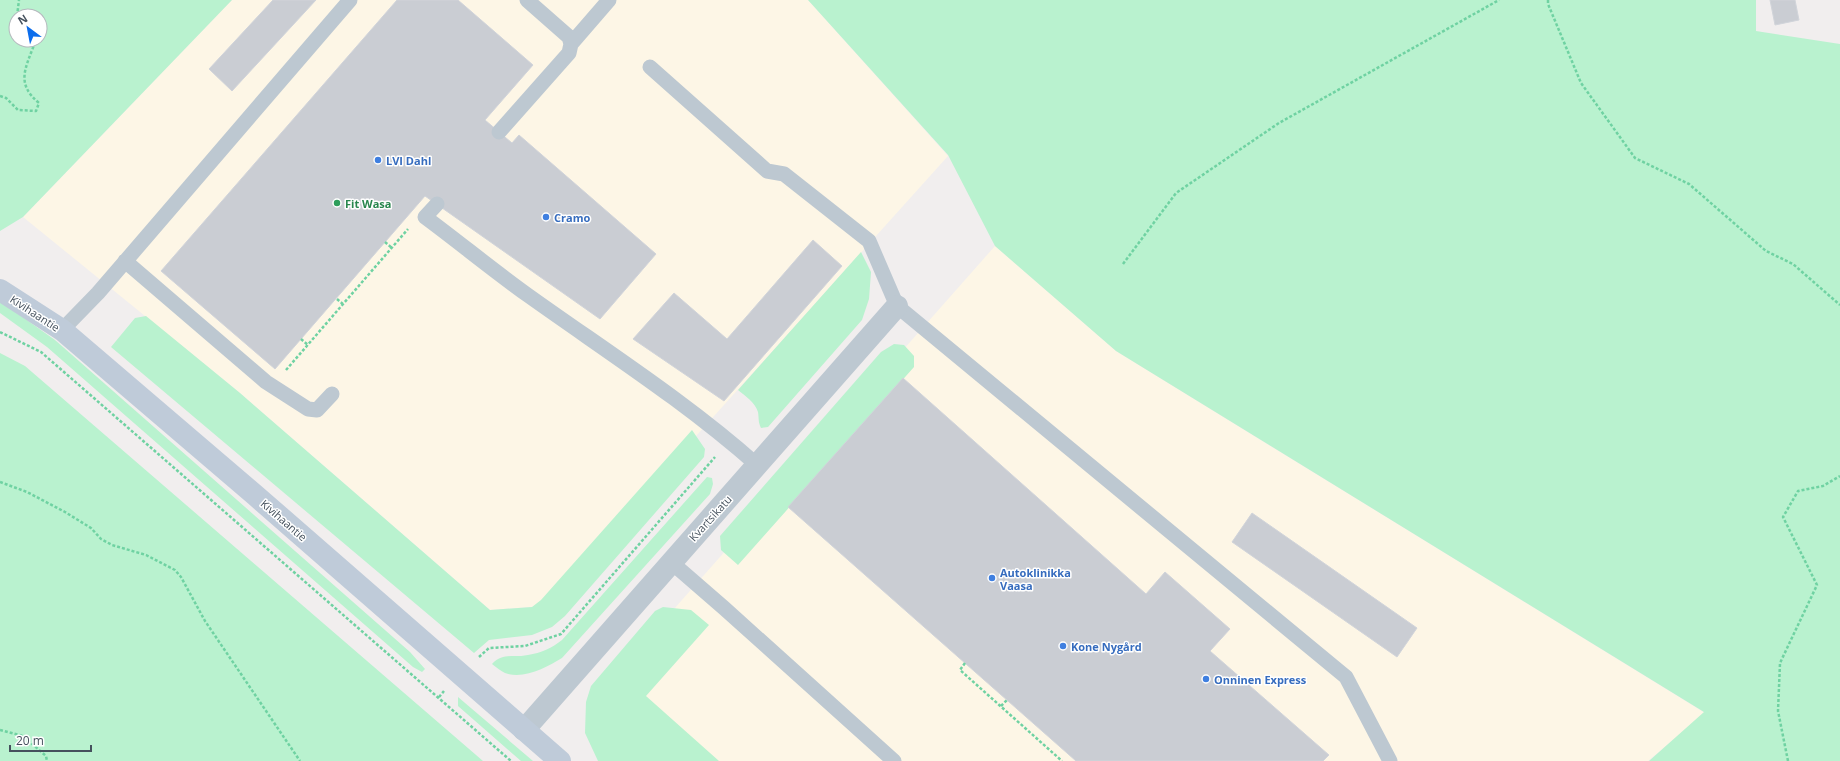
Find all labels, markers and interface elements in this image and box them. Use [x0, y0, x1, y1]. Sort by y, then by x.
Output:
north arrow [8, 8, 48, 48]
text: N [15, 10, 30, 28]
place label: LVI Dahl [386, 153, 431, 168]
marker: LVI Dahl [373, 155, 383, 165]
place label: Fit Wasa [345, 196, 391, 211]
marker: Fit Wasa [332, 198, 342, 208]
place label: Cramo [554, 210, 590, 225]
marker: Cramo [541, 212, 551, 222]
street label: Kivihaantie [7, 291, 63, 335]
street label: Kvartsikatu [685, 492, 735, 544]
street label: Kivihaantie [258, 496, 310, 544]
place label: Autoklinikka Vaasa [1000, 565, 1071, 593]
marker: Autoklinikka Vaasa [987, 573, 997, 583]
place label: Kone Nygård [1071, 639, 1142, 654]
marker: Kone Nygård [1058, 641, 1068, 651]
place label: Onninen Express [1214, 672, 1307, 687]
marker: Onninen Express [1201, 674, 1211, 684]
scale bar [10, 727, 91, 753]
text: 20 m [16, 732, 44, 749]

